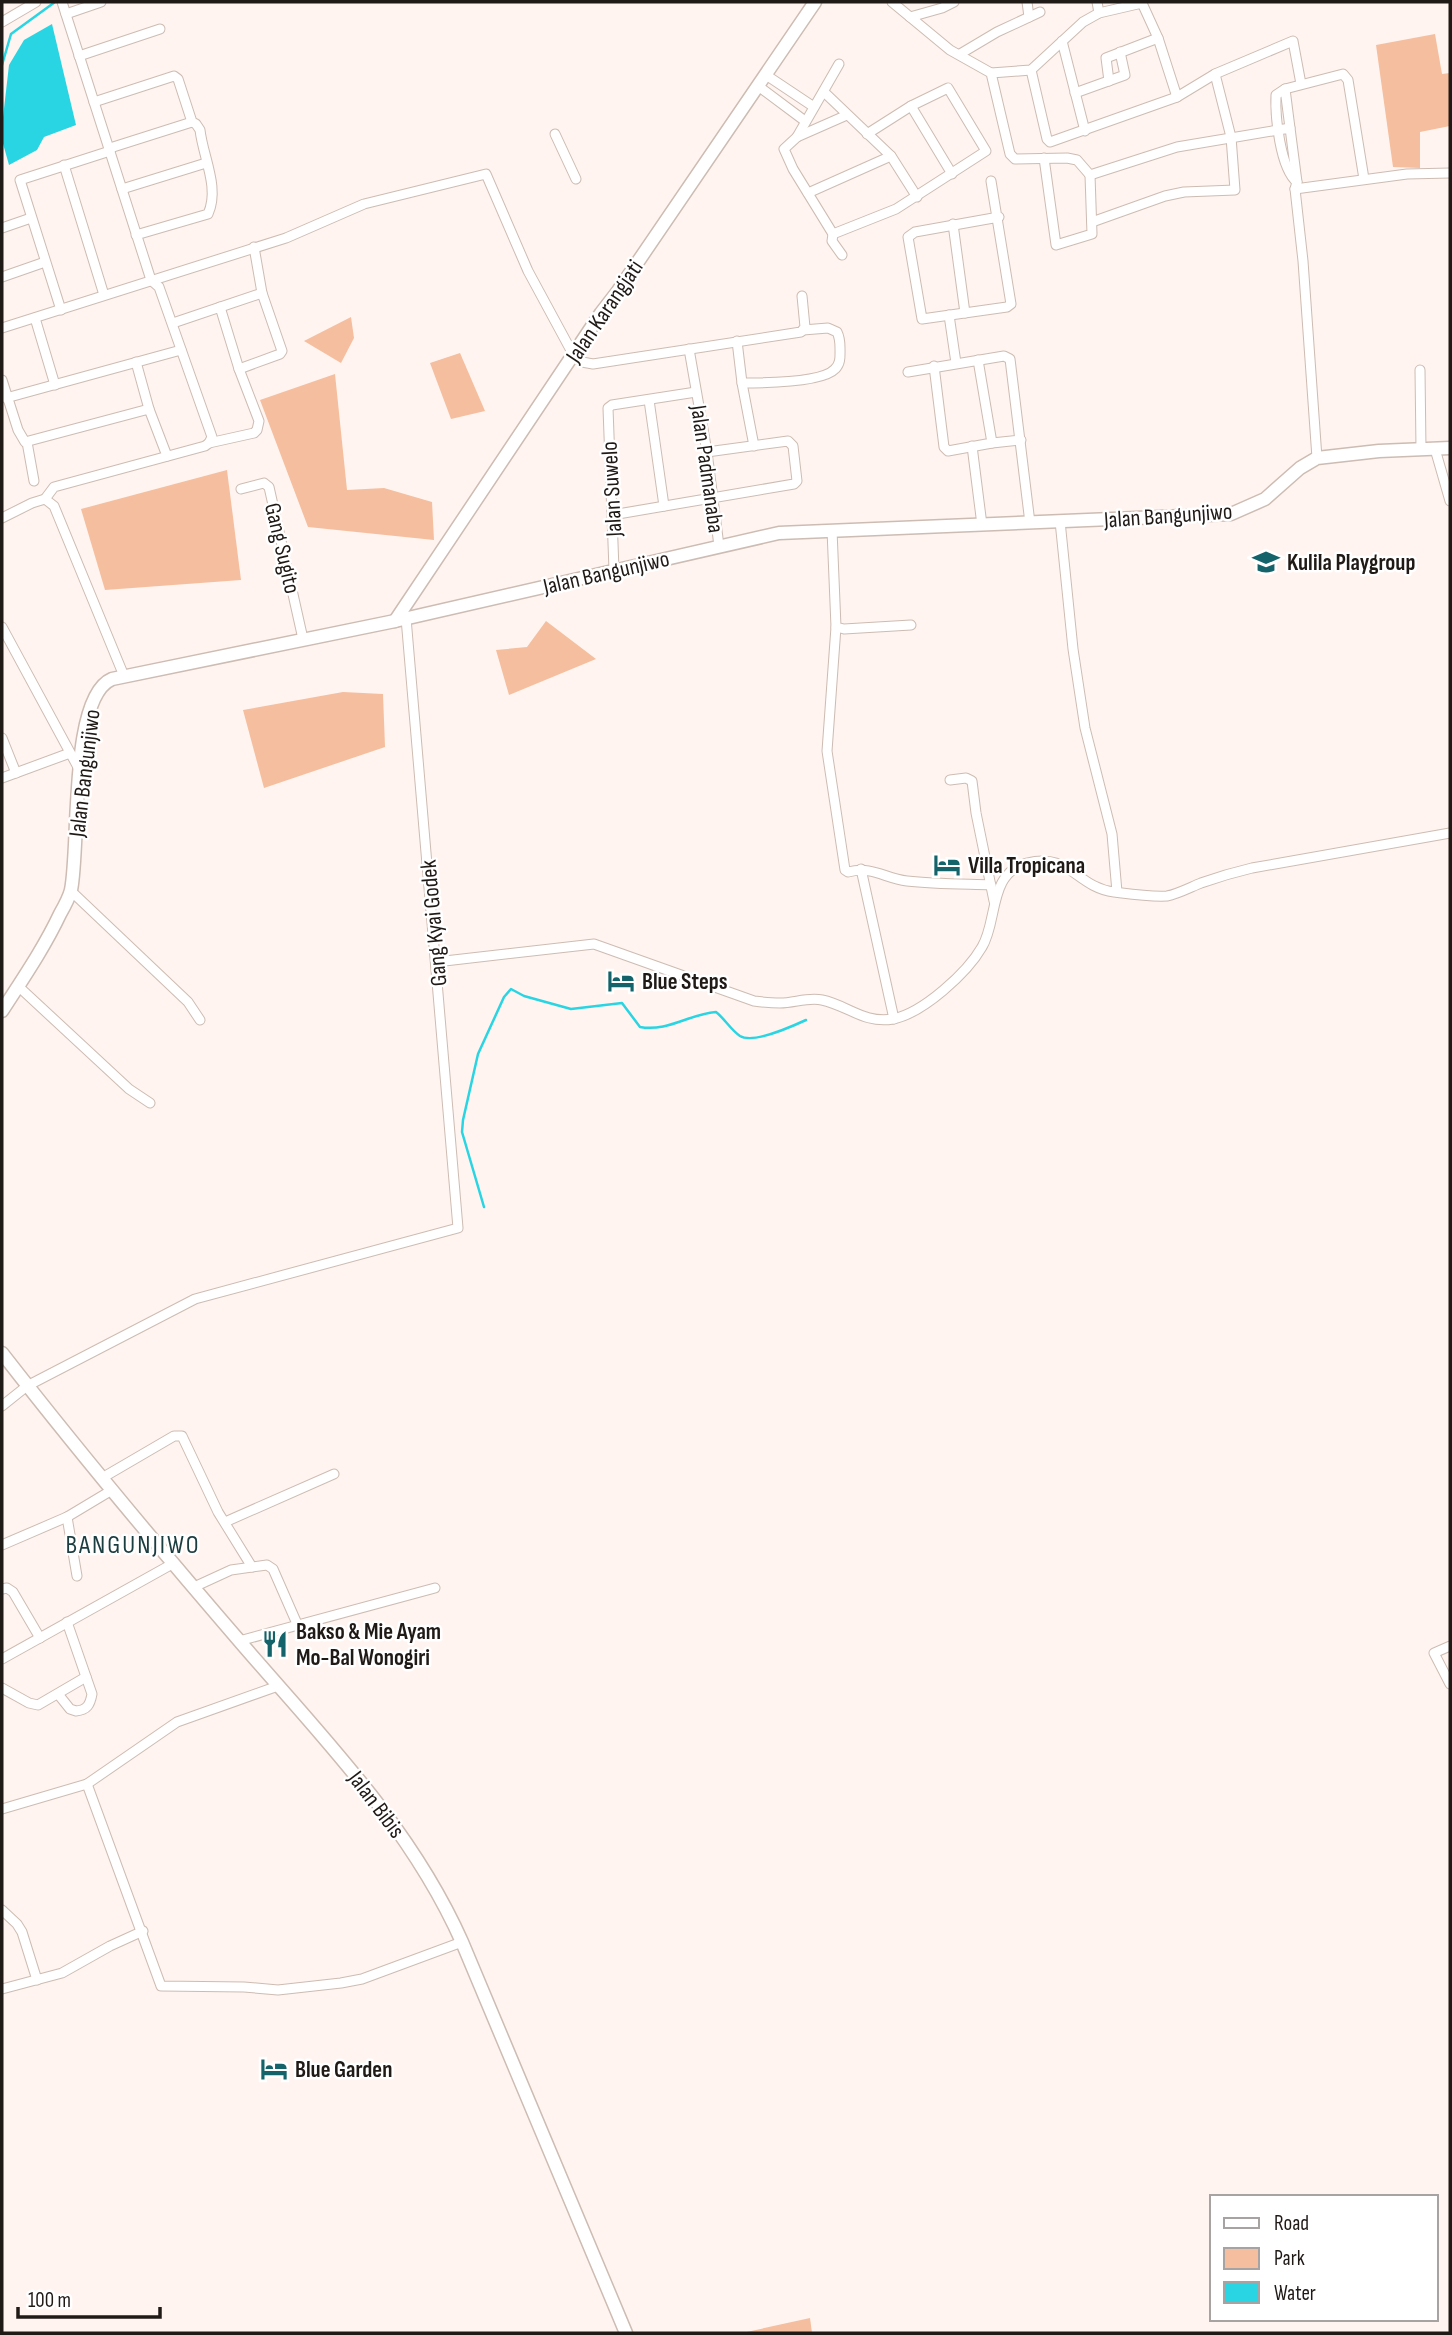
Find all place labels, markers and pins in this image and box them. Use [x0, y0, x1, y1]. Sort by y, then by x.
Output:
school or university icon: Kulila Playgroup [1251, 547, 1281, 577]
place label: Kulila Playgroup [1287, 549, 1415, 577]
hotel icon: Villa Tropicana [932, 850, 962, 880]
place label: Villa Tropicana [968, 852, 1085, 880]
hotel icon: Blue Steps [606, 966, 636, 996]
place label: Blue Steps [642, 968, 728, 996]
place label: Bakso & Mie Ayam Mo-Bal Wonogiri [296, 1618, 441, 1672]
restaurant icon: Bakso & Mie Ayam Mo-Bal Wonogiri [260, 1629, 290, 1659]
hotel icon: Blue Garden [259, 2054, 289, 2084]
place label: Blue Garden [295, 2056, 392, 2084]

